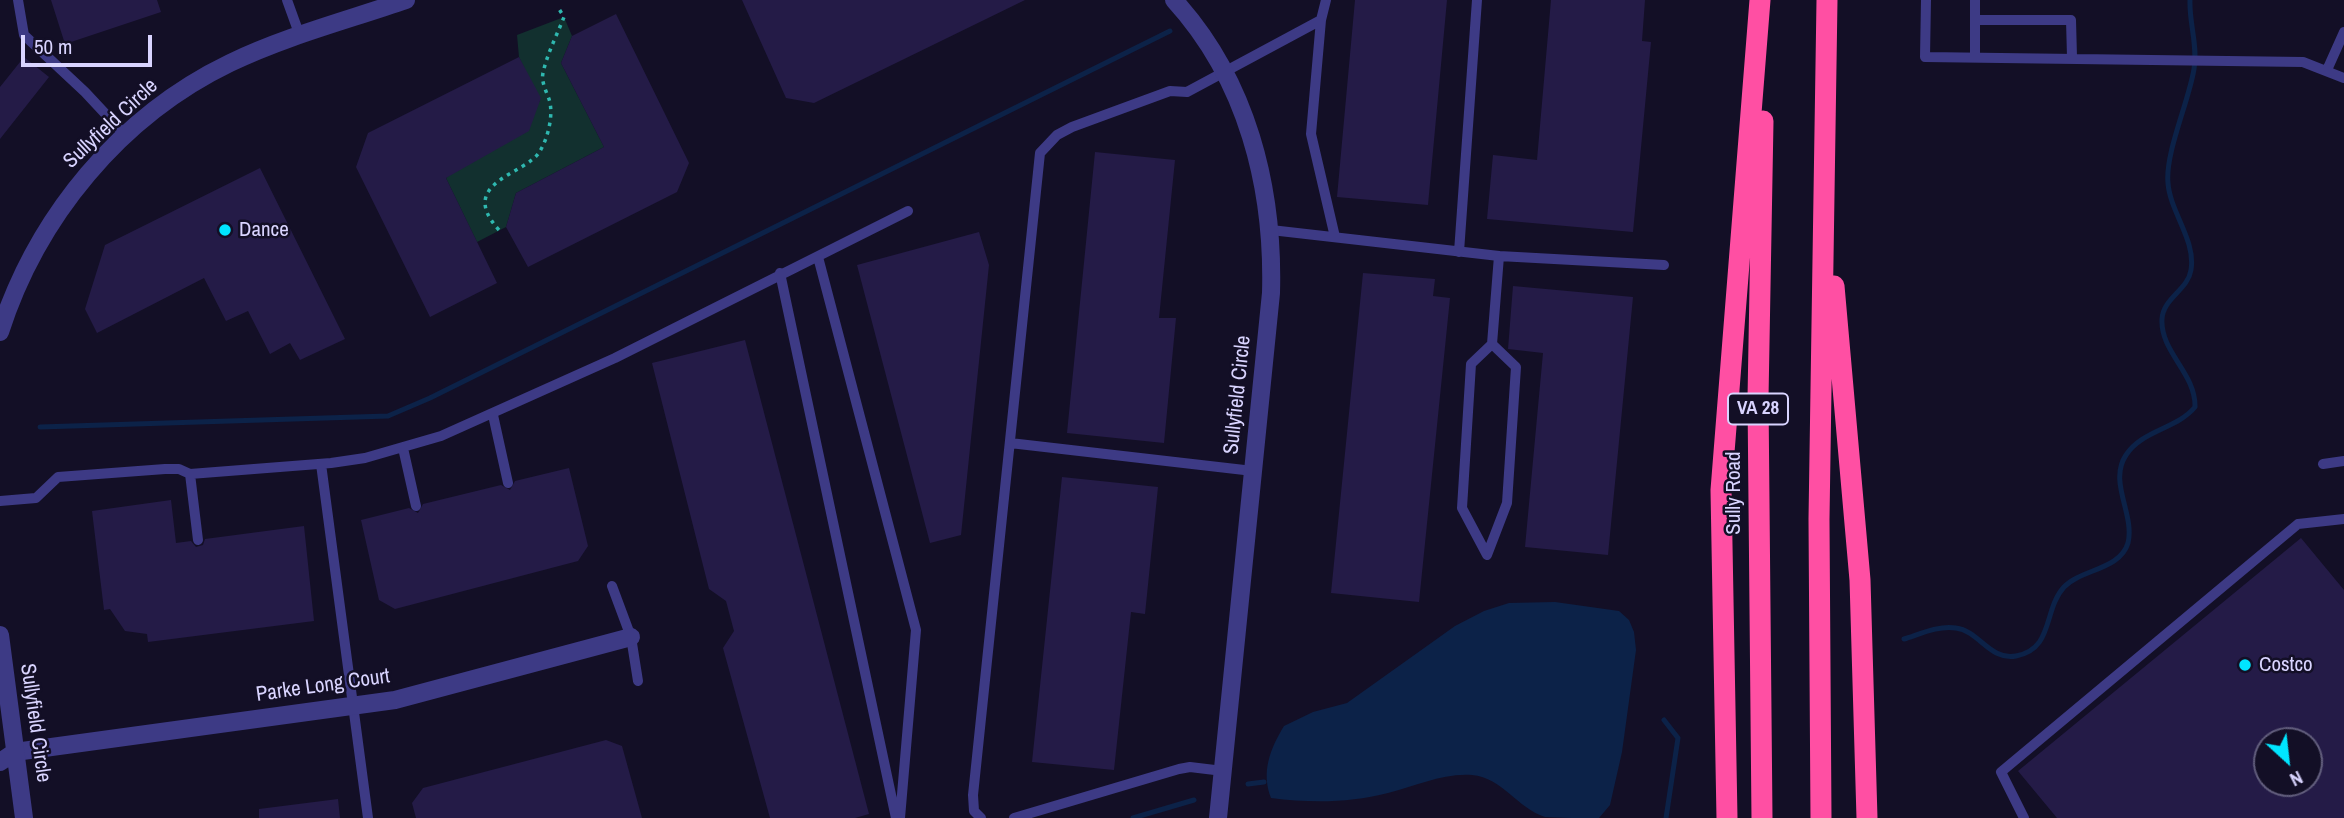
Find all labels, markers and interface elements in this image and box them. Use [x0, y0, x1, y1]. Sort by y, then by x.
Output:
scale bar [24, 21, 156, 65]
text: 50 m [34, 32, 72, 61]
street label: Sullyfield Circle [59, 74, 163, 174]
place label: Dance [239, 217, 289, 243]
marker: Dance [217, 222, 233, 238]
street label: Sullyfield Circle [1219, 334, 1257, 456]
road number: VA 28 [1728, 394, 1788, 424]
street label: Sully Road [1721, 451, 1747, 535]
place label: Costco [2259, 652, 2313, 678]
marker: Costco [2237, 657, 2253, 673]
street label: Sullyfield Circle [14, 662, 56, 784]
street label: Parke Long Court [254, 664, 392, 708]
north arrow [2253, 727, 2323, 797]
text: N [2286, 765, 2308, 793]

